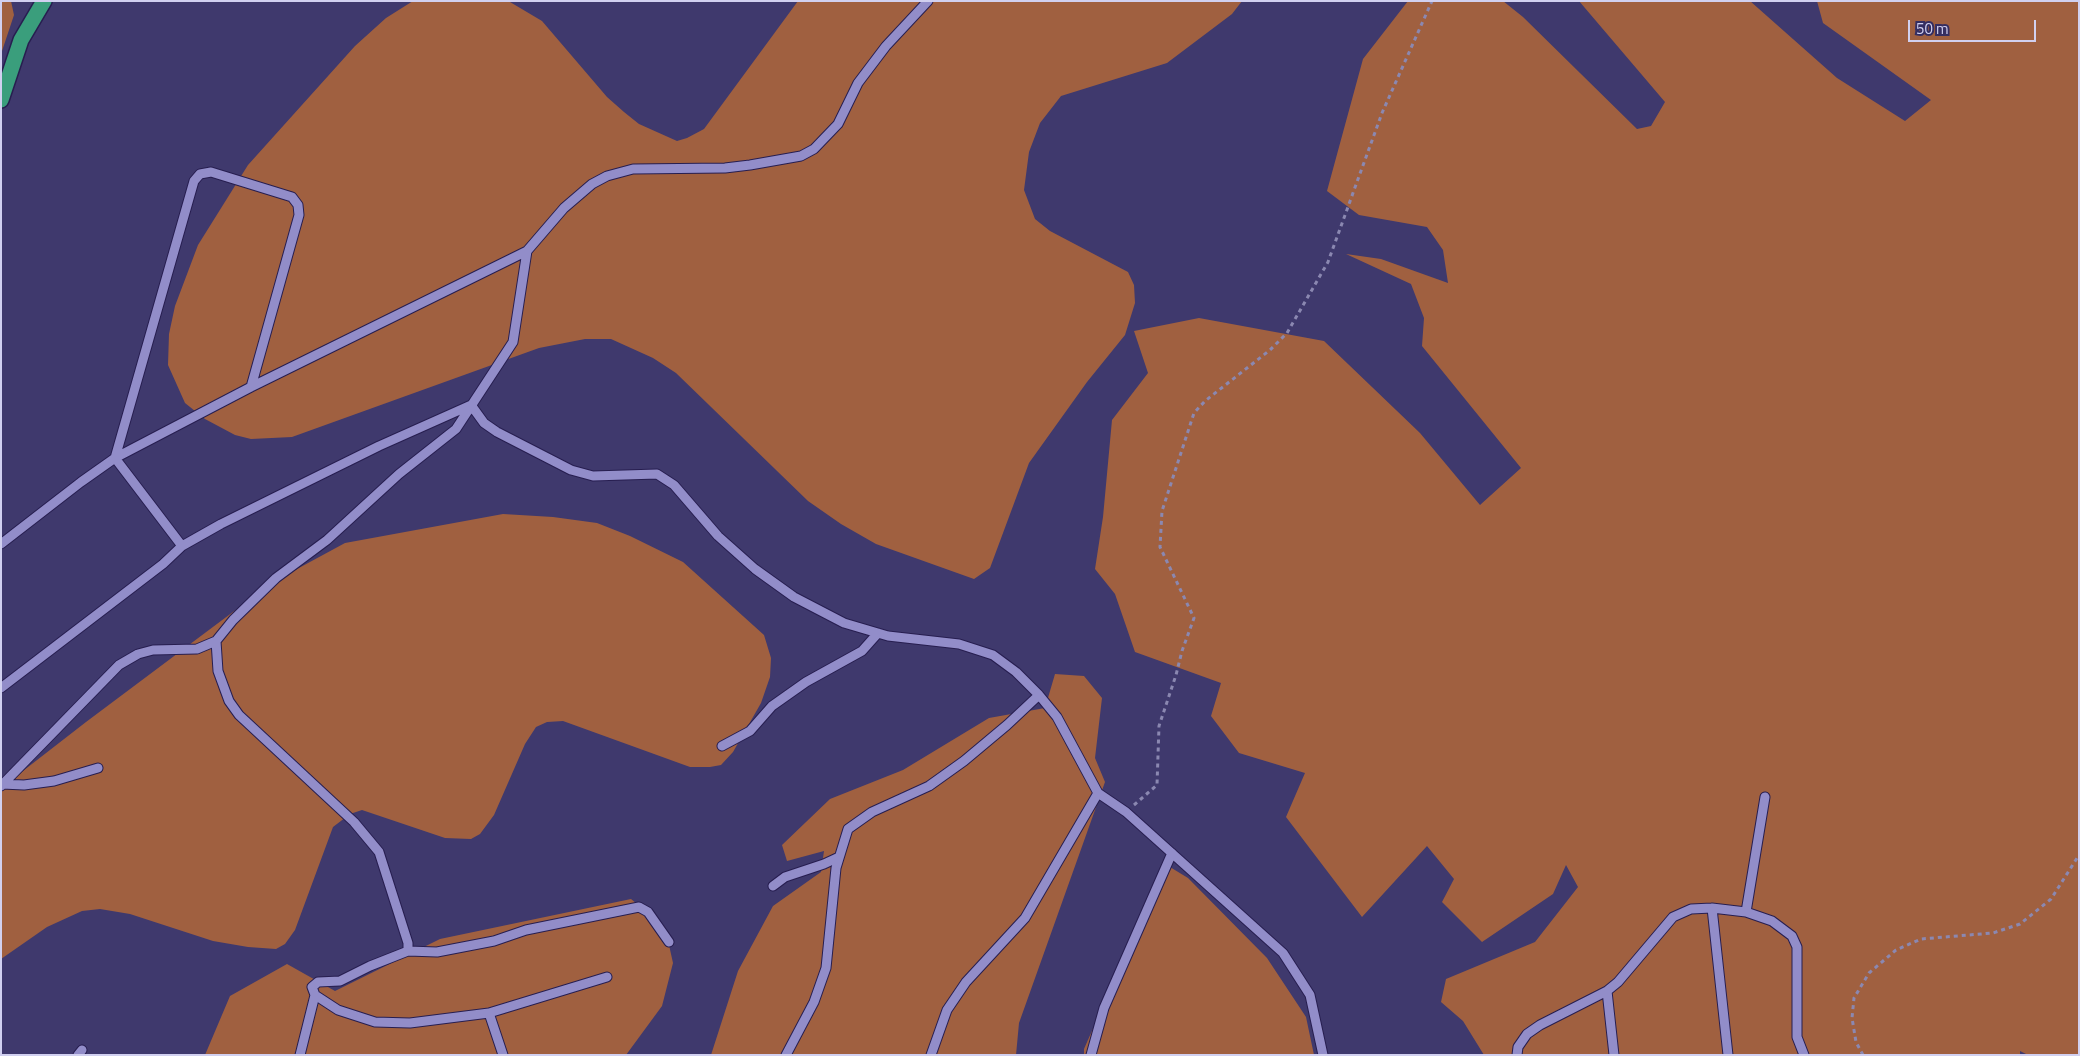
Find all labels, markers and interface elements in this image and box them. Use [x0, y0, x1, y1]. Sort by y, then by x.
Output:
scale bar [1910, 10, 2038, 42]
text: 50 m [1916, 17, 1949, 40]

